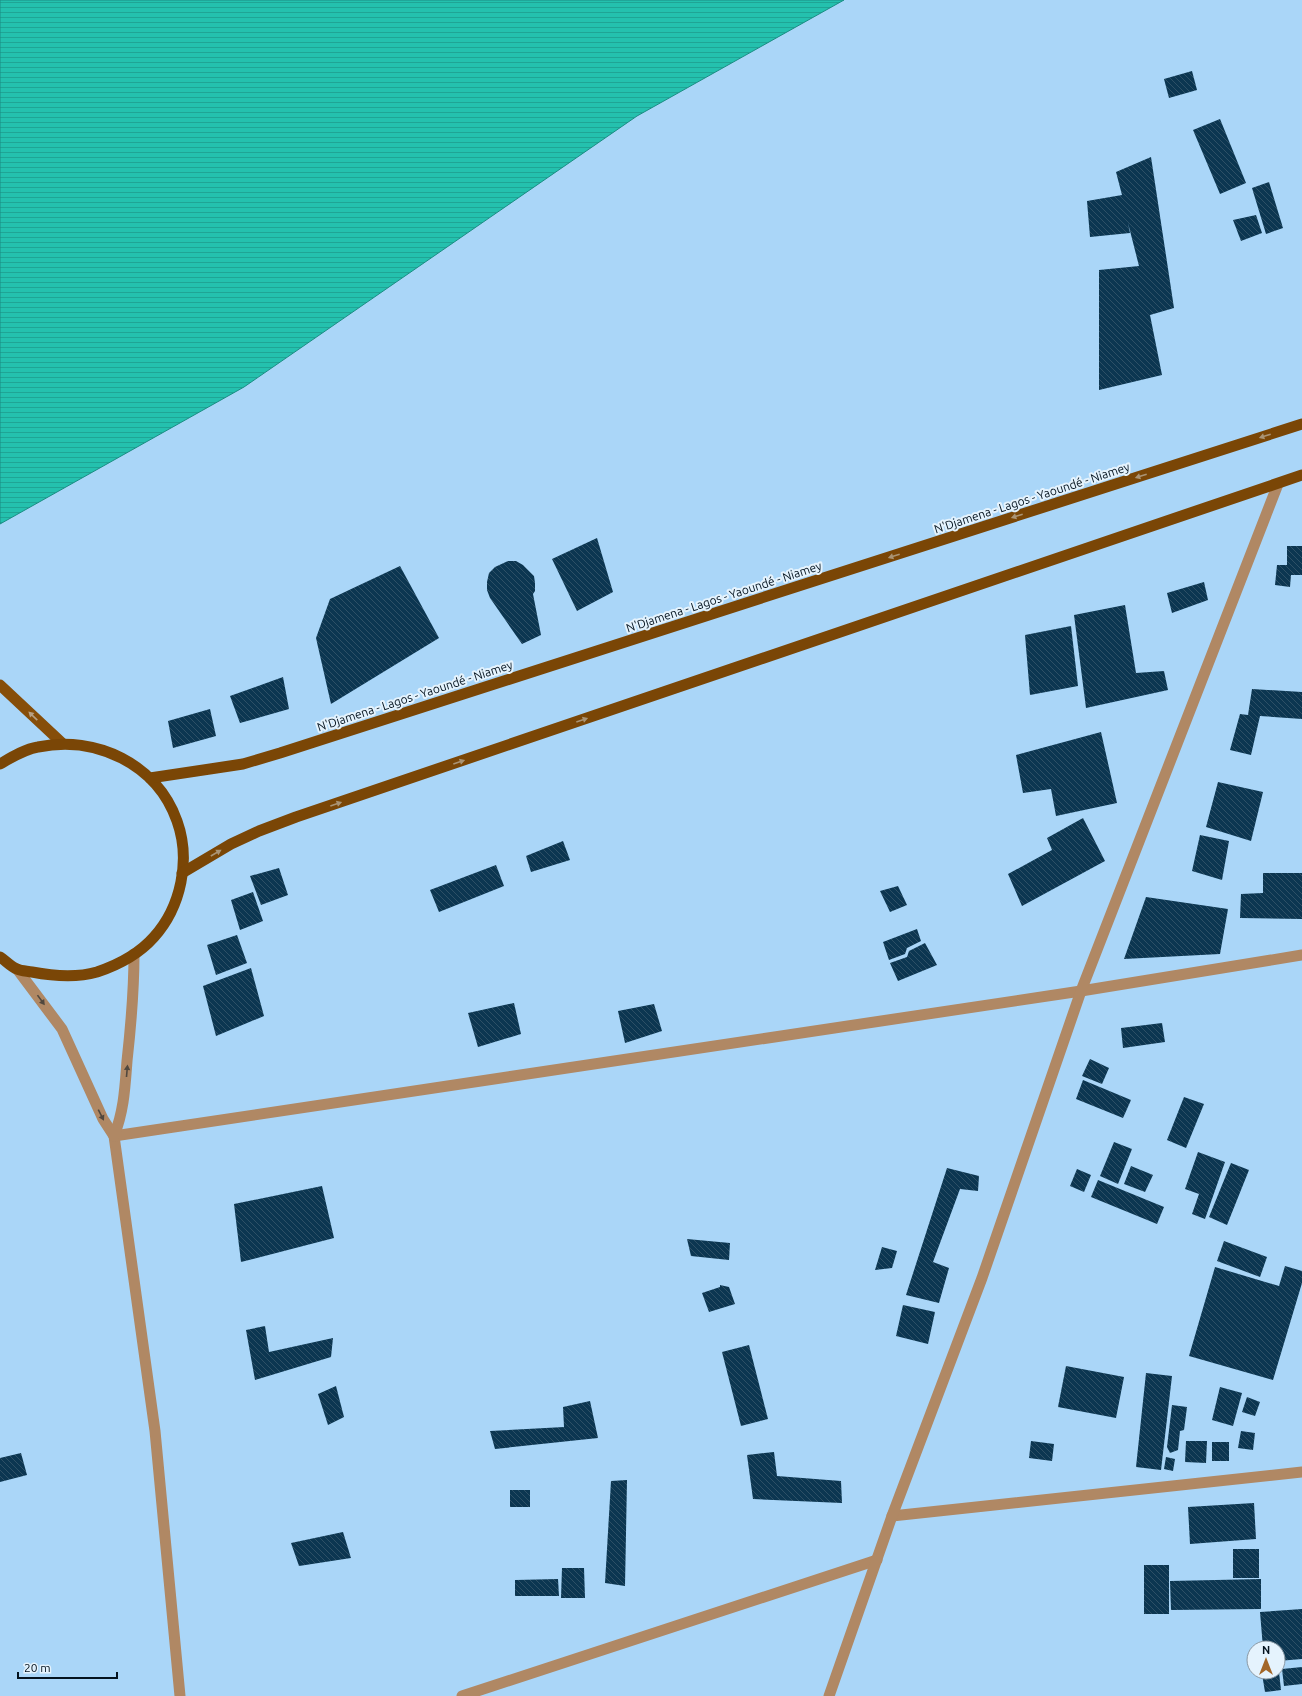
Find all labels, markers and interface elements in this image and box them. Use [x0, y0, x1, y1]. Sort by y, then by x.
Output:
one-way arrow [1259, 433, 1271, 439]
street label: N'Djamena - Lagos - Yaoundé - Niamey [932, 460, 1131, 535]
one-way arrow [1135, 473, 1147, 479]
one-way arrow [1011, 513, 1023, 519]
one-way arrow [887, 553, 899, 559]
street label: N'Djamena - Lagos - Yaoundé - Niamey [624, 559, 823, 634]
street label: N'Djamena - Lagos - Yaoundé - Niamey [315, 658, 514, 733]
one-way arrow [28, 712, 38, 721]
one-way arrow [577, 717, 589, 723]
one-way arrow [454, 759, 466, 765]
one-way arrow [330, 800, 342, 806]
one-way arrow [211, 849, 221, 857]
one-way arrow [37, 995, 45, 1005]
one-way arrow [123, 1064, 130, 1077]
one-way arrow [98, 1109, 104, 1120]
north arrow [1246, 1640, 1286, 1680]
text: N [1262, 1644, 1270, 1656]
scale bar [18, 1654, 117, 1680]
text: 20 m [24, 1661, 51, 1674]

